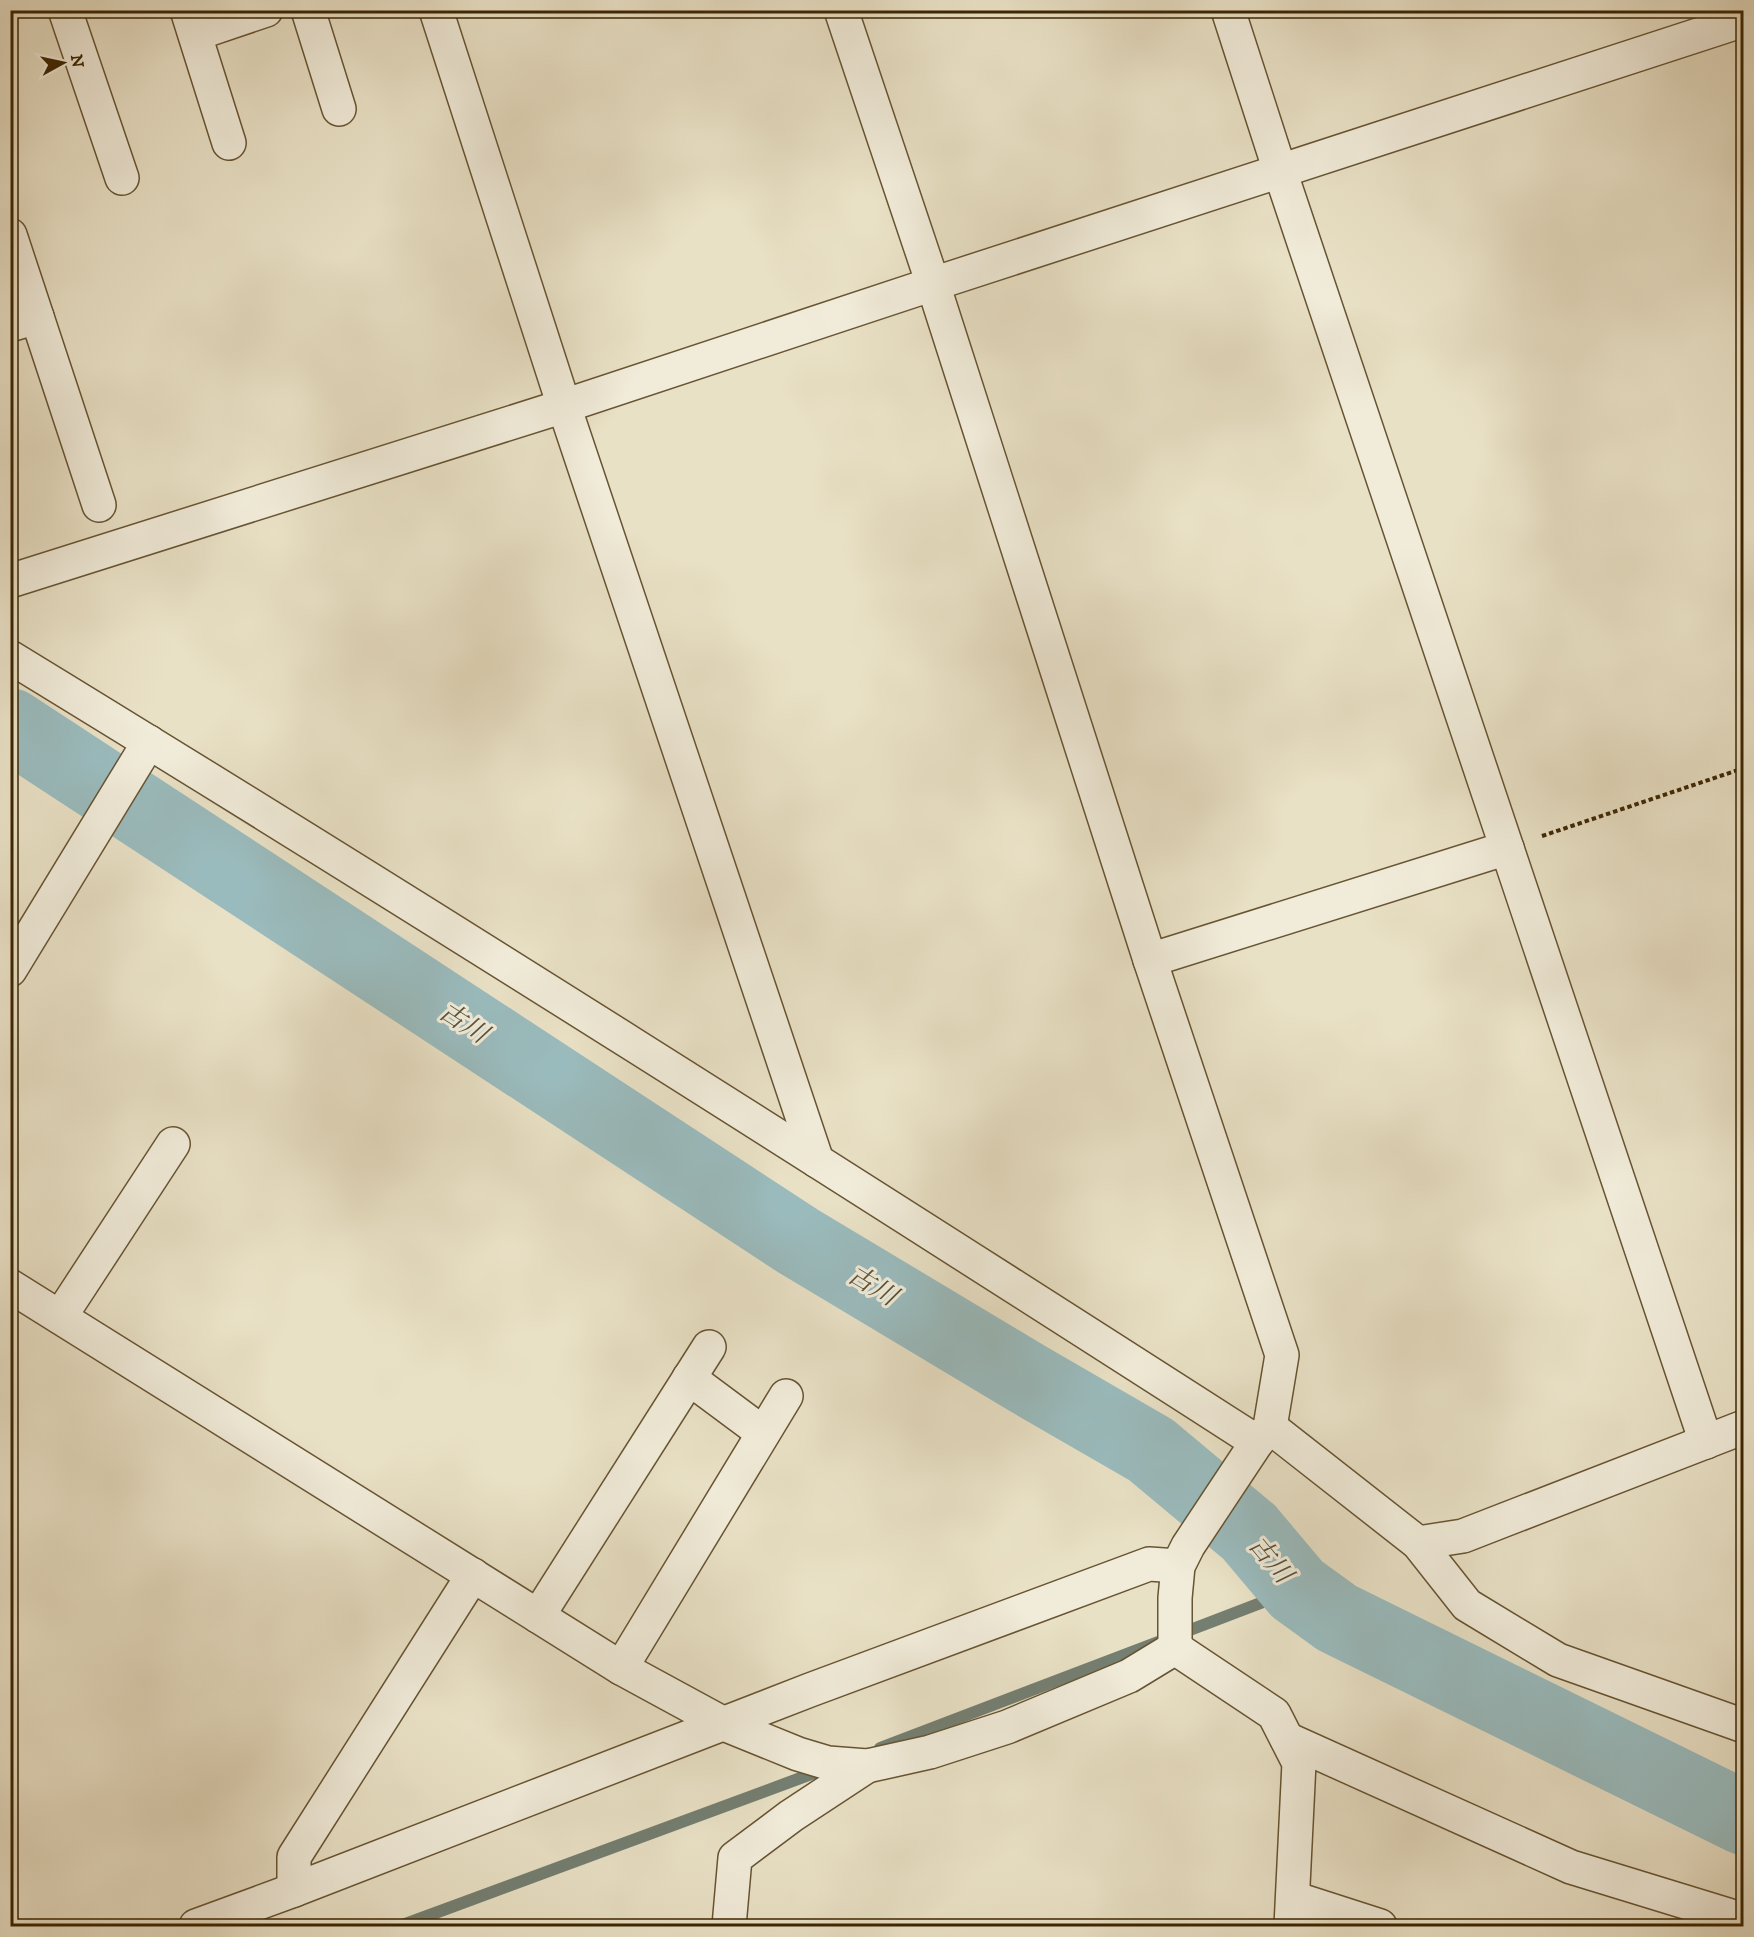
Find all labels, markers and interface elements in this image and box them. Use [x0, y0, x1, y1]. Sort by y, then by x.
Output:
north arrow [33, 33, 93, 93]
text: N [66, 53, 88, 69]
water label: 古川 [432, 995, 496, 1053]
water label: 古川 [841, 1259, 906, 1315]
water label: 古川 [1240, 1529, 1301, 1593]

